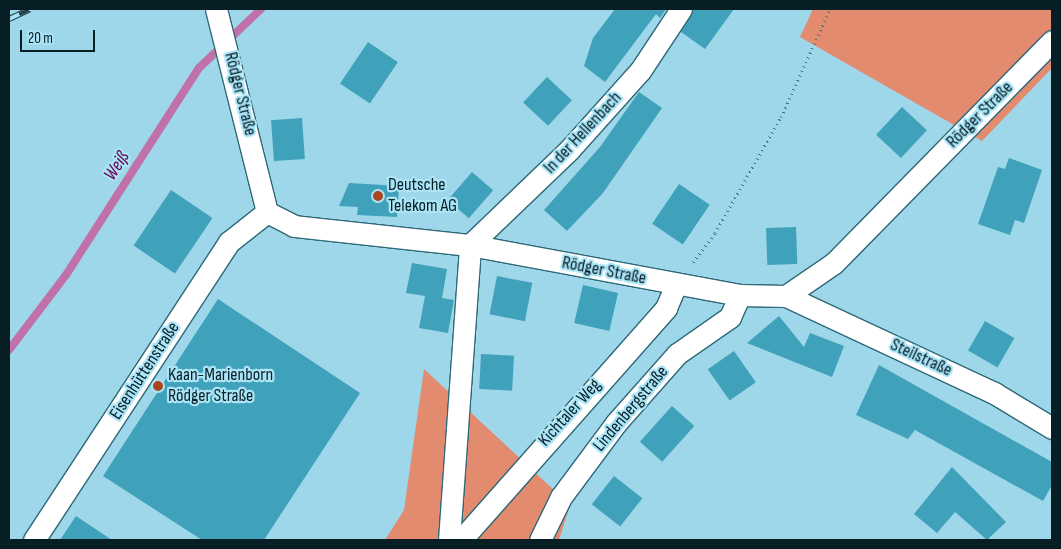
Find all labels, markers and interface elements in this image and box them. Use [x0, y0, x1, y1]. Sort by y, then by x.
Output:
scale bar [22, 20, 98, 52]
text: 20 m [28, 29, 53, 48]
street label: Rödger Straße [219, 50, 261, 138]
street label: Rödger Straße [942, 77, 1018, 153]
street label: In der Hellenbach [540, 88, 626, 178]
water label: Weiß [99, 147, 135, 185]
place label: Deutsche Telekom AG [388, 175, 457, 218]
marker: Deutsche Telekom AG [372, 190, 384, 202]
street label: Rödger Straße [560, 252, 648, 290]
street label: Eisenhüttenstraße [106, 318, 184, 424]
street label: Steilstraße [887, 334, 955, 382]
street label: Lindenbergstraße [589, 362, 673, 456]
place label: Kaan-Marienborn Rödger Straße [168, 365, 273, 408]
street label: Kichtaler Weg [534, 375, 606, 451]
marker: Kaan-Marienborn Rödger Straße [152, 380, 164, 392]

